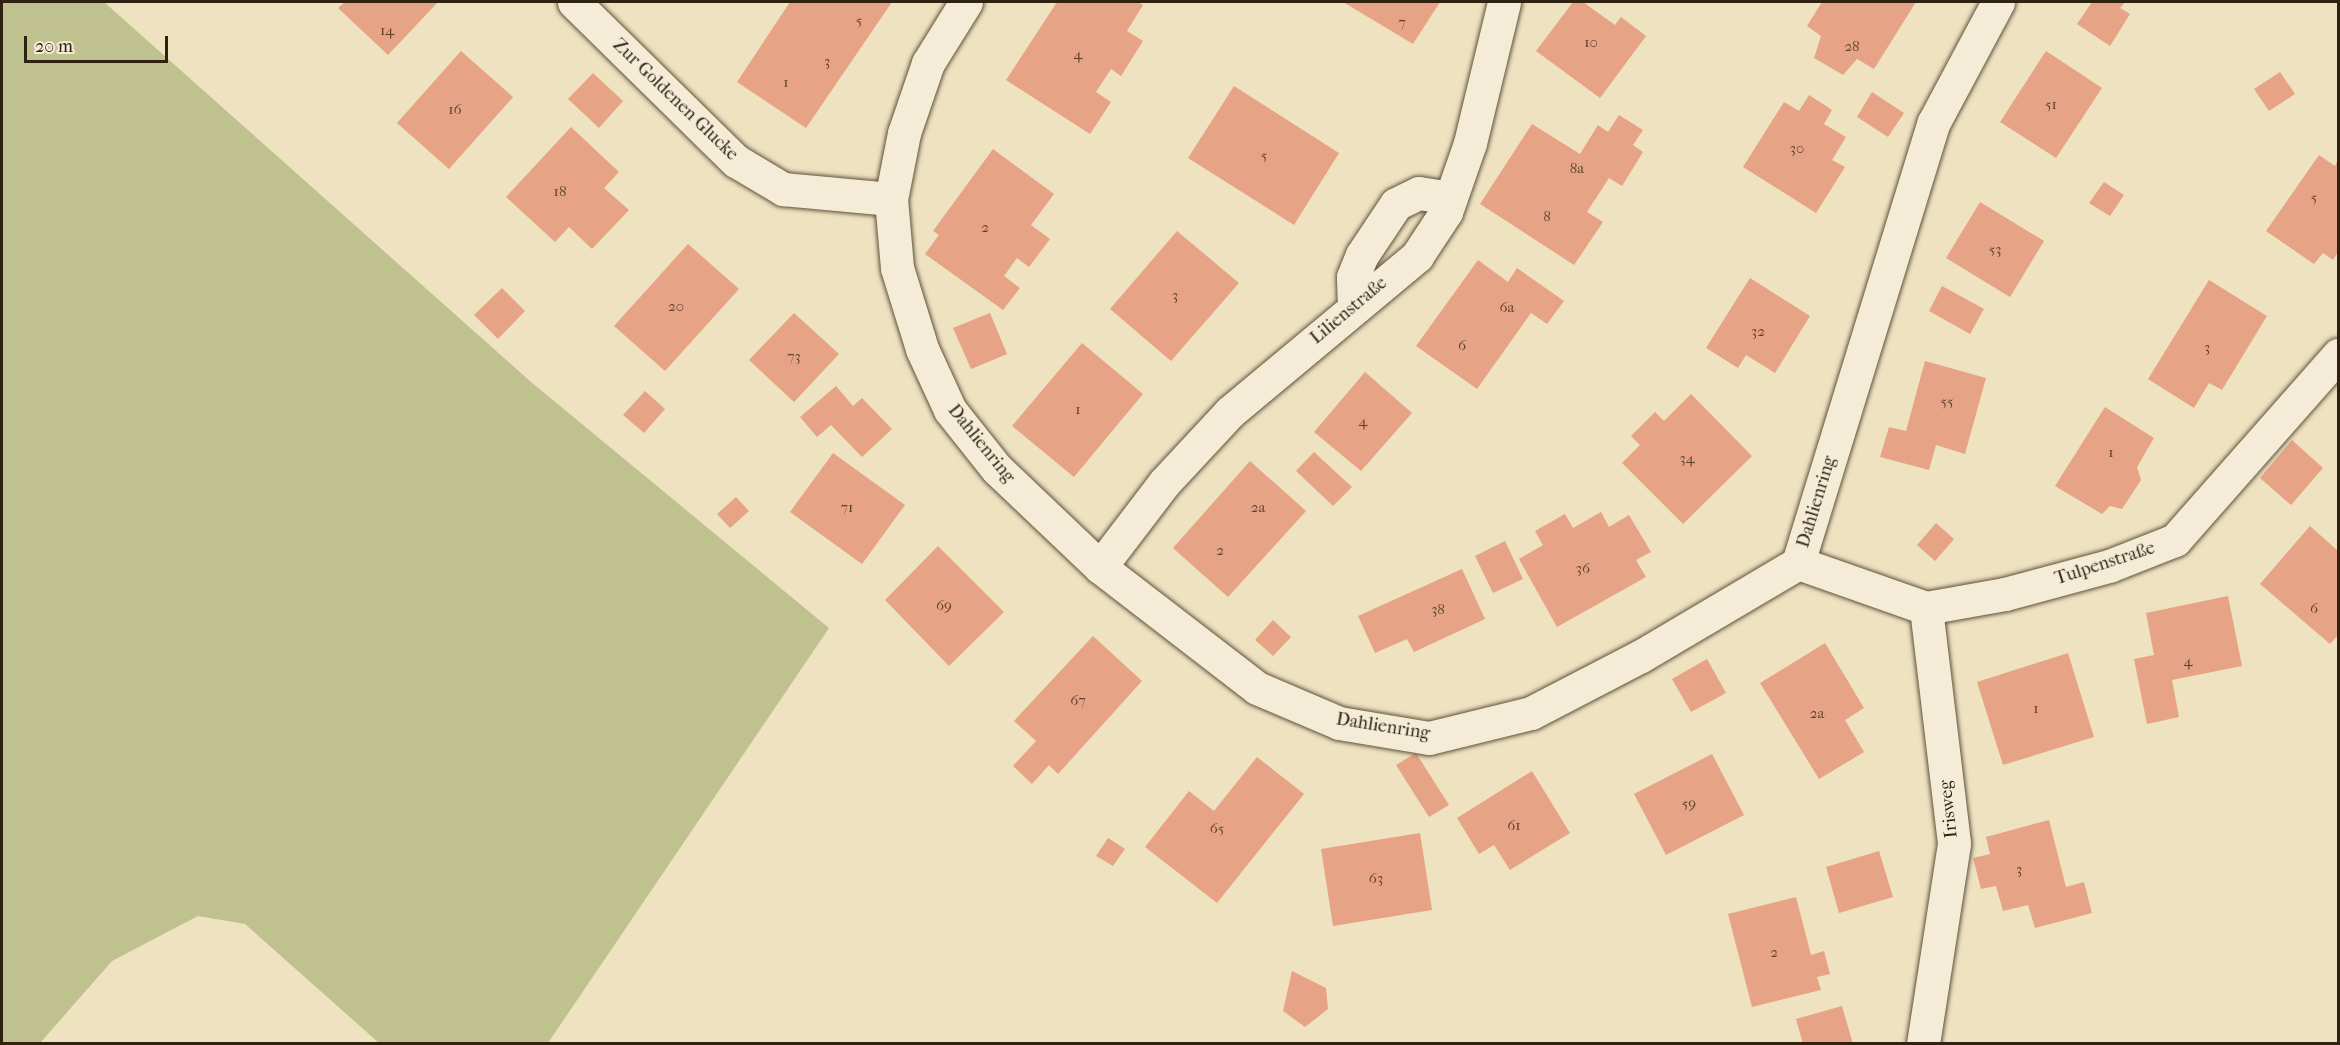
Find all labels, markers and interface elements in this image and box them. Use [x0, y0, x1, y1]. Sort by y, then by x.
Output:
house number: 5 [856, 12, 862, 30]
house number: 7 [1398, 14, 1406, 32]
house number: 14 [380, 22, 394, 40]
scale bar [27, 24, 171, 62]
house number: 10 [1584, 34, 1598, 52]
street label: Zur Goldenen Glucke [608, 35, 742, 165]
text: 20 m [35, 36, 73, 57]
house number: 28 [1844, 38, 1860, 56]
house number: 4 [1074, 46, 1082, 64]
house number: 3 [824, 53, 830, 71]
house number: 1 [783, 74, 789, 92]
house number: 51 [2045, 96, 2057, 114]
house number: 16 [448, 101, 462, 119]
house number: 30 [1790, 140, 1804, 158]
house number: 5 [1261, 147, 1267, 165]
house number: 8a [1570, 160, 1584, 178]
house number: 18 [554, 183, 566, 201]
house number: 5 [2311, 189, 2317, 207]
house number: 8 [1543, 208, 1551, 226]
house number: 2 [981, 219, 989, 237]
house number: 53 [1989, 241, 2001, 259]
street label: Lilienstraße [1306, 273, 1392, 349]
house number: 3 [1172, 287, 1178, 305]
house number: 20 [668, 298, 684, 316]
house number: 6a [1499, 299, 1515, 317]
house number: 32 [1751, 323, 1765, 341]
house number: 6 [1458, 337, 1466, 355]
house number: 3 [2204, 339, 2210, 357]
house number: 73 [787, 348, 801, 366]
house number: 55 [1941, 393, 1953, 411]
street label: Dahlienring [943, 400, 1019, 488]
house number: 1 [1075, 401, 1081, 419]
house number: 4 [1359, 413, 1367, 431]
house number: 1 [2108, 444, 2114, 462]
house number: 34 [1679, 450, 1695, 468]
street label: Dahlienring [1793, 454, 1841, 550]
house number: 71 [841, 499, 853, 517]
house number: 2a [1251, 499, 1265, 517]
street label: Tulpenstraße [2052, 538, 2158, 590]
house number: 2 [1216, 542, 1224, 560]
house number: 36 [1576, 560, 1590, 578]
house number: 69 [936, 597, 952, 615]
house number: 6 [2310, 600, 2318, 618]
house number: 38 [1431, 601, 1445, 619]
house number: 4 [2184, 653, 2192, 671]
house number: 67 [1070, 692, 1086, 710]
house number: 1 [2033, 700, 2039, 718]
house number: 2a [1810, 705, 1824, 723]
street label: Dahlienring [1335, 709, 1431, 745]
street label: Irisweg [1935, 779, 1963, 839]
house number: 59 [1682, 795, 1696, 813]
house number: 61 [1507, 817, 1521, 835]
house number: 65 [1210, 820, 1224, 838]
house number: 3 [2016, 861, 2022, 879]
house number: 63 [1369, 870, 1383, 888]
house number: 2 [1770, 944, 1778, 962]

